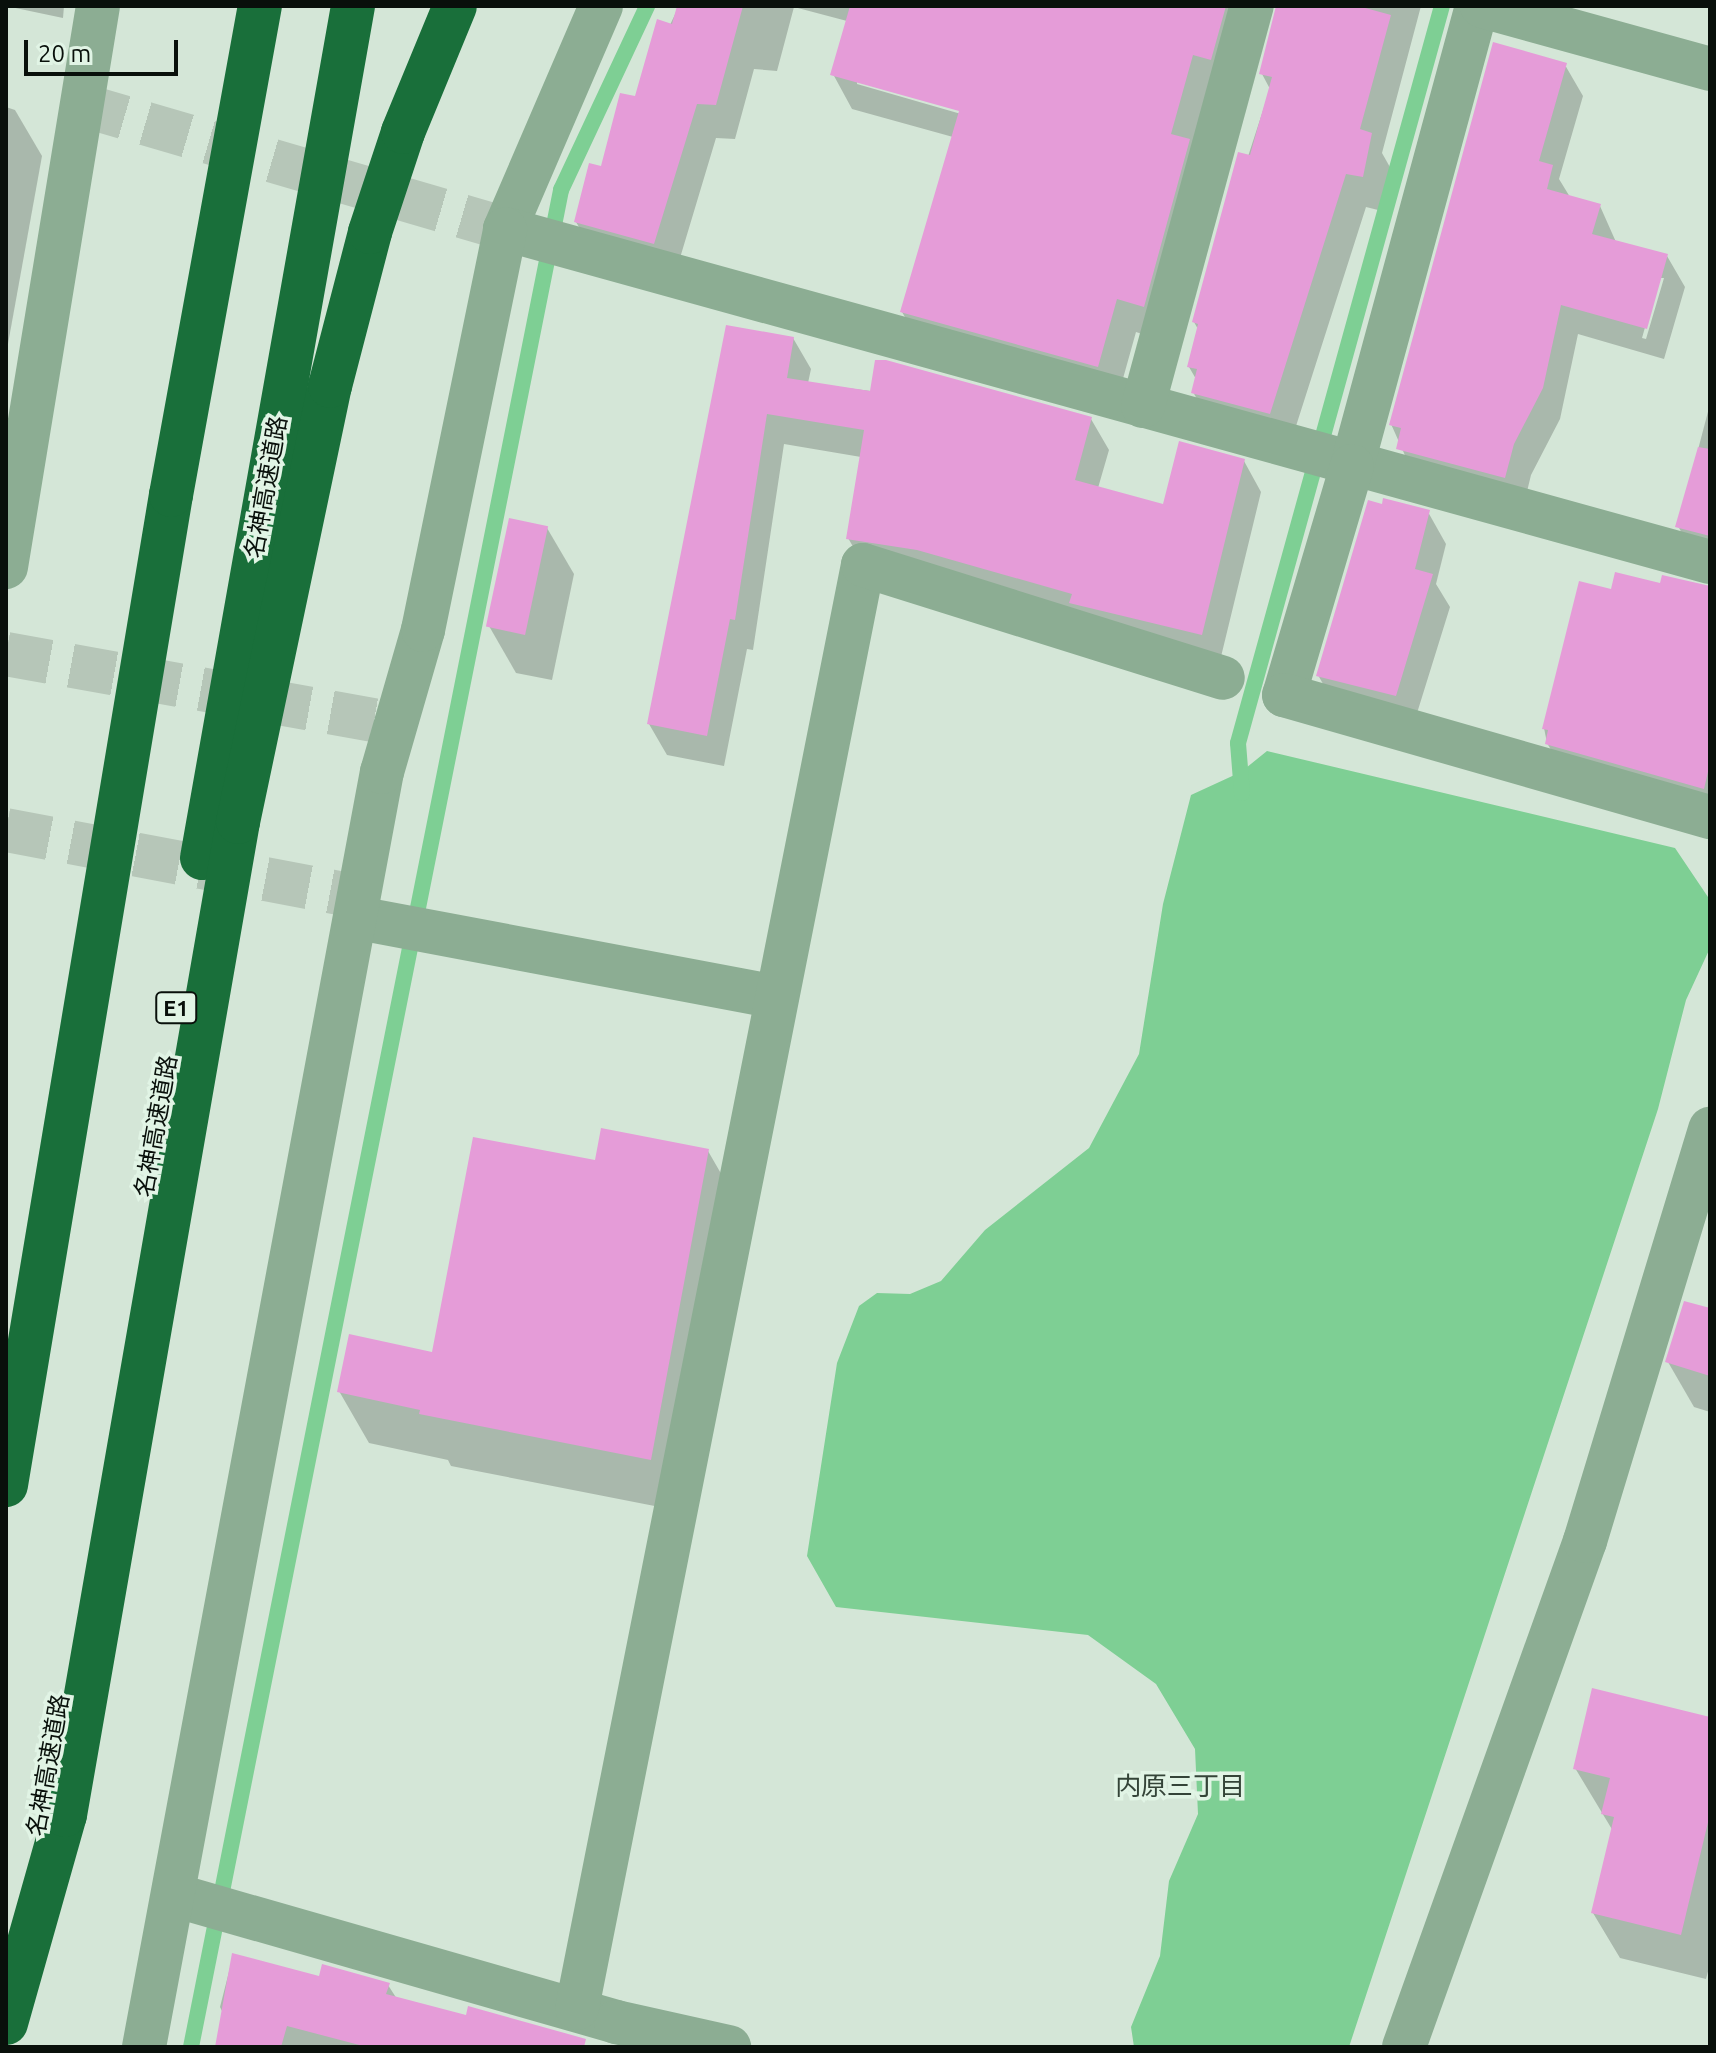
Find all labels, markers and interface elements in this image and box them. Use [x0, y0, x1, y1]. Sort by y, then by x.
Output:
scale bar [28, 24, 182, 74]
text: 20 m [38, 40, 91, 67]
street label: 名神高速道路 [239, 414, 293, 560]
road number: E1 [154, 990, 198, 1026]
street label: 名神高速道路 [129, 1053, 183, 1199]
street label: 名神高速道路 [21, 1692, 75, 1838]
district label: 内原三丁目 [1115, 1770, 1245, 1802]

